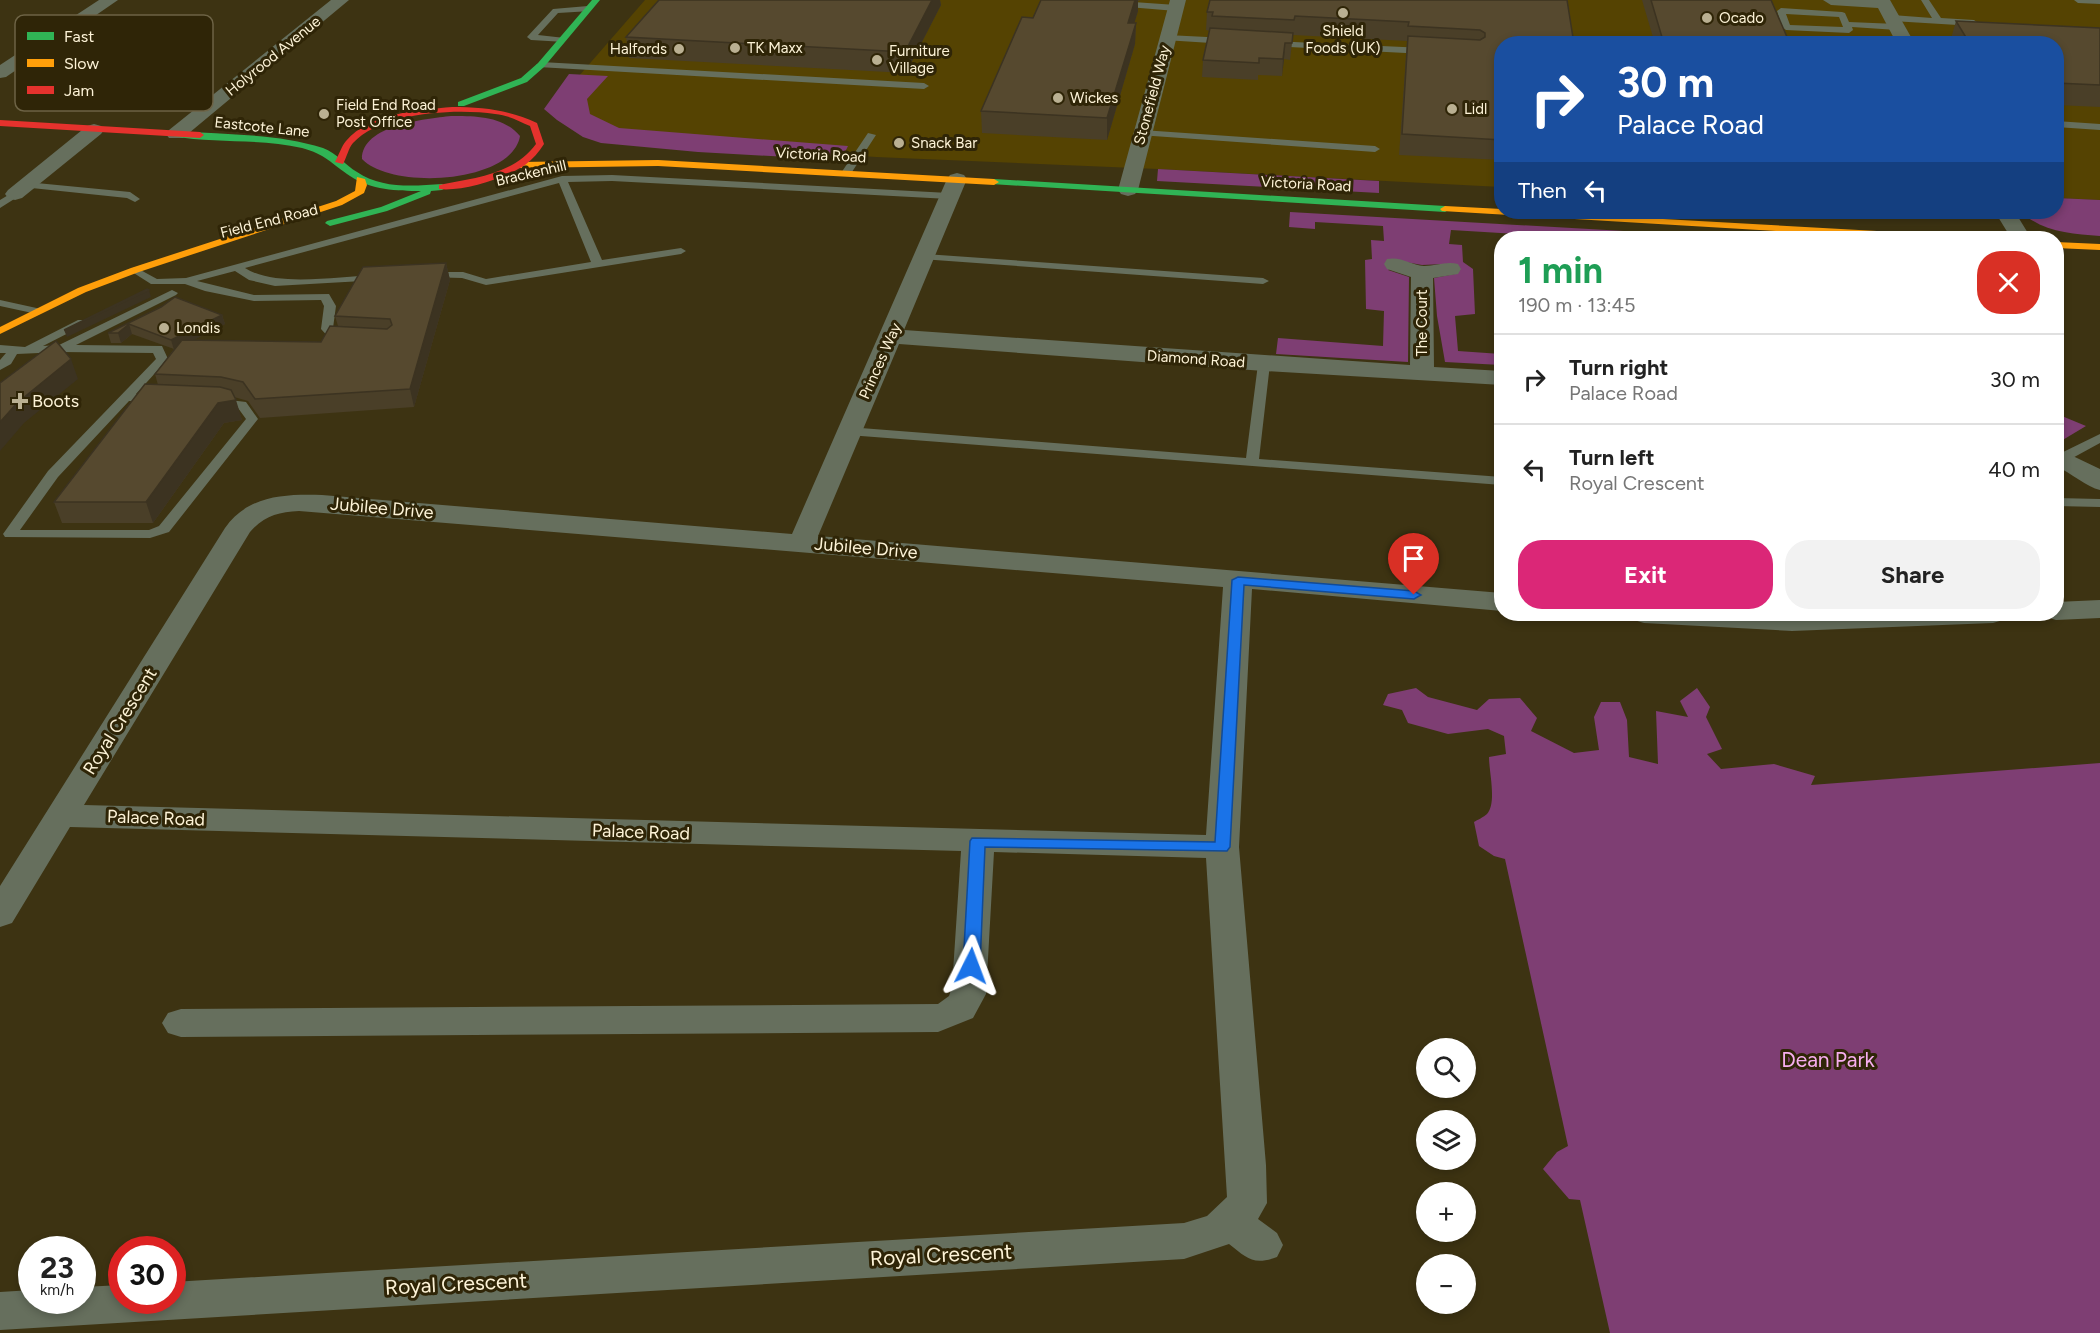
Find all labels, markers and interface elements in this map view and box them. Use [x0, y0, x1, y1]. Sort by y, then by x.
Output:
marker: Shield Foods (UK) [1336, 6, 1350, 20]
place label: Ocado [1719, 9, 1764, 27]
marker: Ocado [1700, 11, 1714, 25]
street label: Holyrood Avenue [222, 12, 324, 100]
legend [15, 15, 213, 111]
place label: Shield Foods (UK) [1305, 22, 1381, 57]
text: Fast [64, 27, 94, 46]
place label: TK Maxx [747, 39, 803, 57]
place label: Halfords [610, 40, 667, 58]
marker: TK Maxx [728, 41, 742, 55]
marker: Halfords [672, 42, 686, 56]
place label: Furniture Village [889, 42, 950, 77]
street label: Stonefield Way [1130, 43, 1174, 147]
marker: Furniture Village [870, 53, 884, 67]
text: Slow [64, 54, 99, 73]
text: 30 m [1617, 57, 1714, 108]
icon: right [1518, 60, 1596, 138]
text: Jam [64, 81, 94, 100]
place label: Wickes [1070, 89, 1118, 107]
marker: Wickes [1051, 91, 1065, 105]
place label: Field End Road Post Office [336, 96, 436, 131]
place label: Lidl [1464, 100, 1487, 118]
marker: Lidl [1445, 102, 1459, 116]
marker: Field End Road Post Office [317, 107, 331, 121]
text: Palace Road [1617, 108, 1764, 141]
street label: Eastcote Lane [214, 113, 310, 141]
place label: Snack Bar [911, 134, 977, 152]
marker: Snack Bar [892, 136, 906, 150]
street label: Victoria Road [775, 144, 867, 166]
street label: Brackenhill [494, 156, 568, 190]
street label: Victoria Road [1260, 173, 1352, 195]
icon: left [1579, 174, 1612, 207]
text: Then [1518, 177, 1567, 204]
street label: Field End Road [218, 200, 320, 242]
text: 1 min [1518, 249, 1603, 292]
button: close [1977, 251, 2040, 314]
street label: The Court [1413, 289, 1431, 357]
text: 190 m · 13:45 [1518, 293, 1635, 317]
place label: Londis [176, 319, 220, 337]
street label: Princes Way [855, 320, 905, 402]
marker: Londis [157, 321, 171, 335]
street label: Diamond Road [1146, 347, 1246, 371]
text: Turn right [1569, 354, 1668, 381]
icon: right [1518, 363, 1551, 396]
text: 30 m [1990, 366, 2040, 393]
text: Palace Road [1569, 381, 1678, 405]
place label: Boots [32, 390, 79, 412]
marker: Boots [13, 394, 27, 408]
text: Turn left [1569, 444, 1655, 471]
icon: left [1518, 453, 1551, 486]
text: 40 m [1988, 456, 2040, 483]
text: Royal Crescent [1569, 471, 1705, 495]
street label: Jubilee Drive [329, 493, 435, 523]
street label: Jubilee Drive [813, 533, 919, 563]
pin [1388, 533, 1439, 595]
button: Exit [1518, 540, 1773, 609]
button: Share [1785, 540, 2040, 609]
icon: arrive [1397, 542, 1430, 575]
street label: Royal Crescent [78, 663, 162, 779]
street label: Palace Road [107, 805, 205, 831]
street label: Palace Road [592, 819, 690, 845]
position arrow [939, 934, 1003, 998]
map controls [1416, 1038, 1476, 1314]
button: search [1416, 1038, 1476, 1098]
park label: Dean Park [1781, 1047, 1876, 1072]
button: layers [1416, 1110, 1476, 1170]
button: + [1416, 1182, 1476, 1242]
speed limit sign: 30 [108, 1236, 186, 1314]
street label: Royal Crescent [869, 1238, 1013, 1271]
text: 23 [40, 1249, 74, 1286]
button: − [1416, 1254, 1476, 1314]
street label: Royal Crescent [384, 1267, 528, 1300]
text: km/h [40, 1281, 74, 1299]

